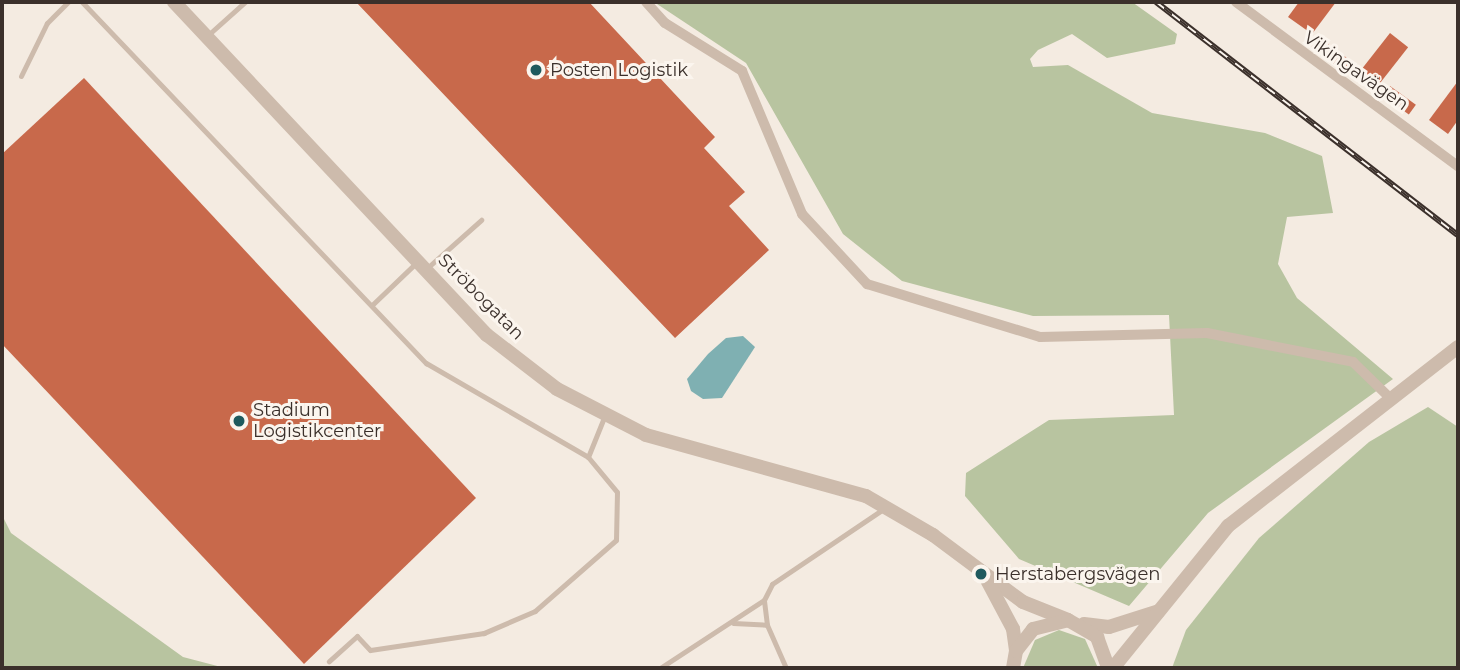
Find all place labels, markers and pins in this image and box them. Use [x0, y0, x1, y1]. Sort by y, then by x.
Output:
place label: Posten Logistik [550, 59, 688, 81]
marker: Posten Logistik [528, 62, 544, 78]
place label: Stadium Logistikcenter [253, 400, 381, 442]
marker: Stadium Logistikcenter [231, 413, 247, 429]
place label: Herstabergsvägen [995, 563, 1160, 585]
marker: Herstabergsvägen [973, 566, 989, 582]

